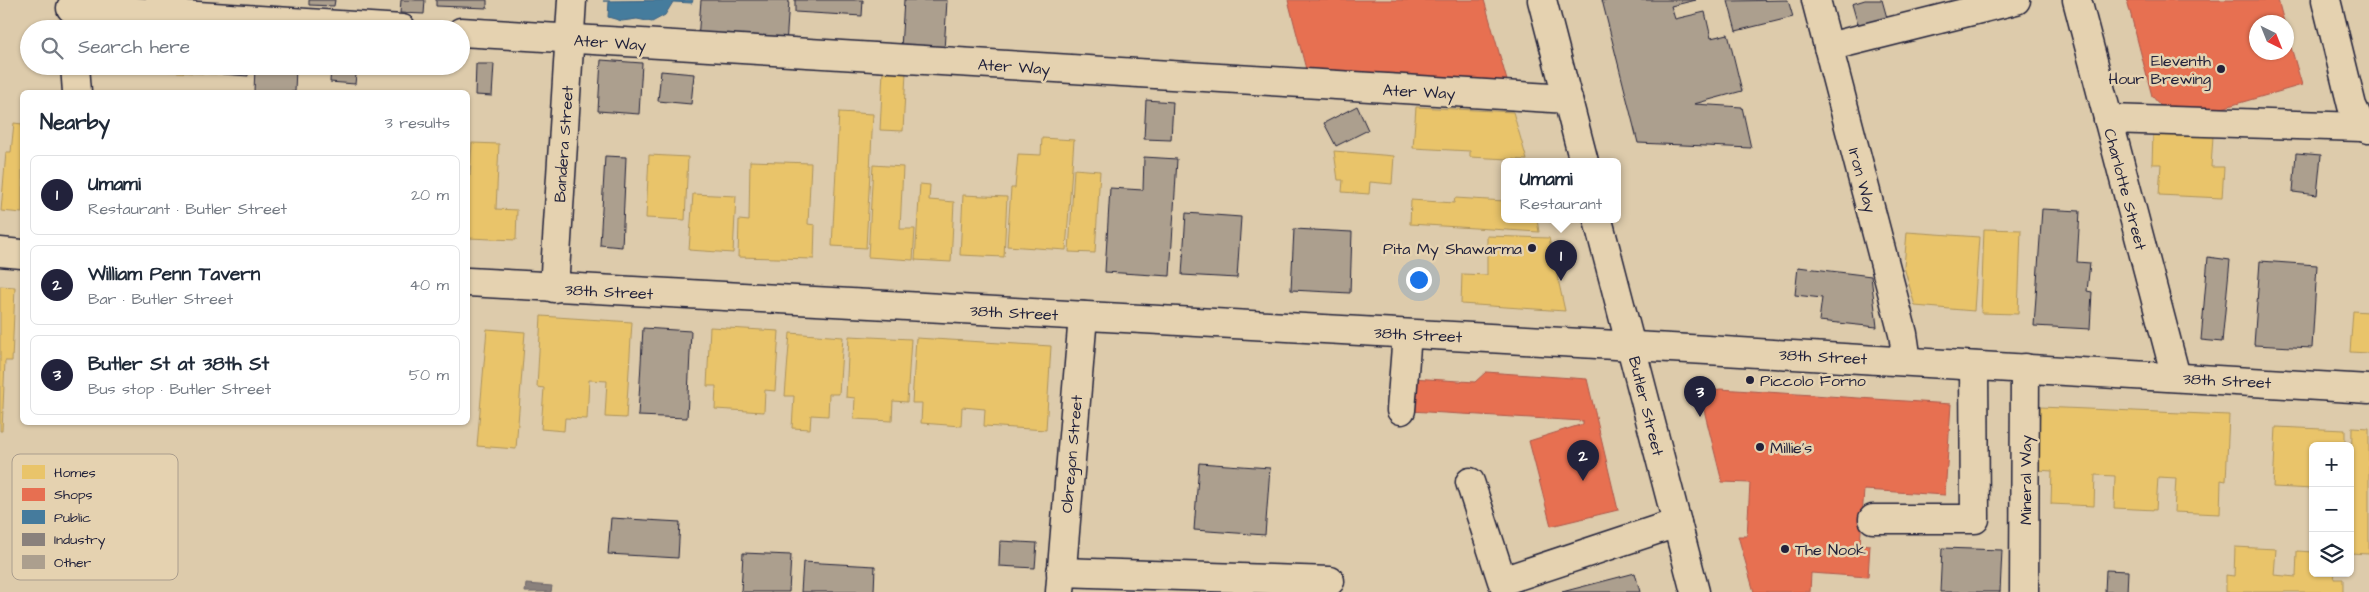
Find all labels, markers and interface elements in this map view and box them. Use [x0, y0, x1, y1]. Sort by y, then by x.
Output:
north arrow [2249, 15, 2294, 60]
search box [20, 20, 470, 75]
street label: Ater Way [573, 29, 647, 58]
icon: search [38, 34, 66, 62]
text: Search here [78, 34, 190, 61]
place label: Eleventh Hour Brewing [2108, 50, 2211, 91]
street label: Ater Way [977, 53, 1051, 82]
marker: Eleventh Hour Brewing [2215, 63, 2227, 75]
street label: Ater Way [1382, 79, 1456, 106]
street label: Bandera Street [549, 84, 579, 203]
text: Nearby [40, 108, 110, 137]
text: 3 results [385, 112, 450, 134]
street label: Charlotte Street [2098, 126, 2152, 253]
street label: Iron Way [1842, 145, 1881, 216]
popup [1501, 158, 1621, 223]
text: Umami [1520, 166, 1573, 193]
text: Umami [88, 171, 141, 198]
text: 1 [56, 184, 58, 206]
text: 20 m [411, 184, 449, 206]
text: Restaurant [1520, 193, 1602, 215]
text: Restaurant · Butler Street [88, 198, 287, 220]
place label: Pita My Shawarma [1383, 238, 1522, 261]
pin: 1 [1545, 240, 1577, 281]
marker: Pita My Shawarma [1526, 242, 1538, 254]
text: William Penn Tavern [88, 261, 260, 288]
your location [1406, 267, 1432, 293]
text: 2 [52, 274, 62, 296]
text: 40 m [409, 274, 449, 296]
street label: 38th Street [564, 279, 654, 305]
text: Bar · Butler Street [88, 288, 233, 310]
street label: 38th Street [969, 300, 1059, 326]
street label: 38th Street [1373, 322, 1463, 348]
street label: 38th Street [1778, 344, 1868, 370]
text: Butler St at 38th St [88, 351, 269, 378]
street label: Butler Street [1623, 354, 1669, 459]
text: 3 [53, 364, 61, 386]
text: 50 m [409, 364, 449, 386]
street label: 38th Street [2182, 368, 2272, 394]
place label: Piccolo Forno [1760, 370, 1866, 392]
marker: Piccolo Forno [1744, 374, 1756, 386]
pin: 3 [1684, 376, 1716, 417]
text: Bus stop · Butler Street [88, 378, 271, 400]
street label: Obregon Street [1056, 394, 1089, 514]
street label: Mineral Way [2015, 435, 2038, 525]
place label: Millie's [1770, 437, 1812, 459]
pin: 2 [1567, 440, 1599, 481]
marker: Millie's [1754, 441, 1766, 453]
map controls [2309, 442, 2354, 577]
button: + [2309, 442, 2354, 487]
legend [12, 454, 178, 580]
text: Homes [54, 463, 96, 483]
text: Shops [54, 485, 93, 505]
button: − [2309, 487, 2354, 532]
text: Public [54, 508, 91, 528]
text: Industry [54, 530, 106, 550]
button: layers [2309, 532, 2354, 577]
place label: The Nook [1795, 539, 1866, 561]
marker: The Nook [1779, 543, 1791, 555]
text: Other [54, 553, 92, 573]

